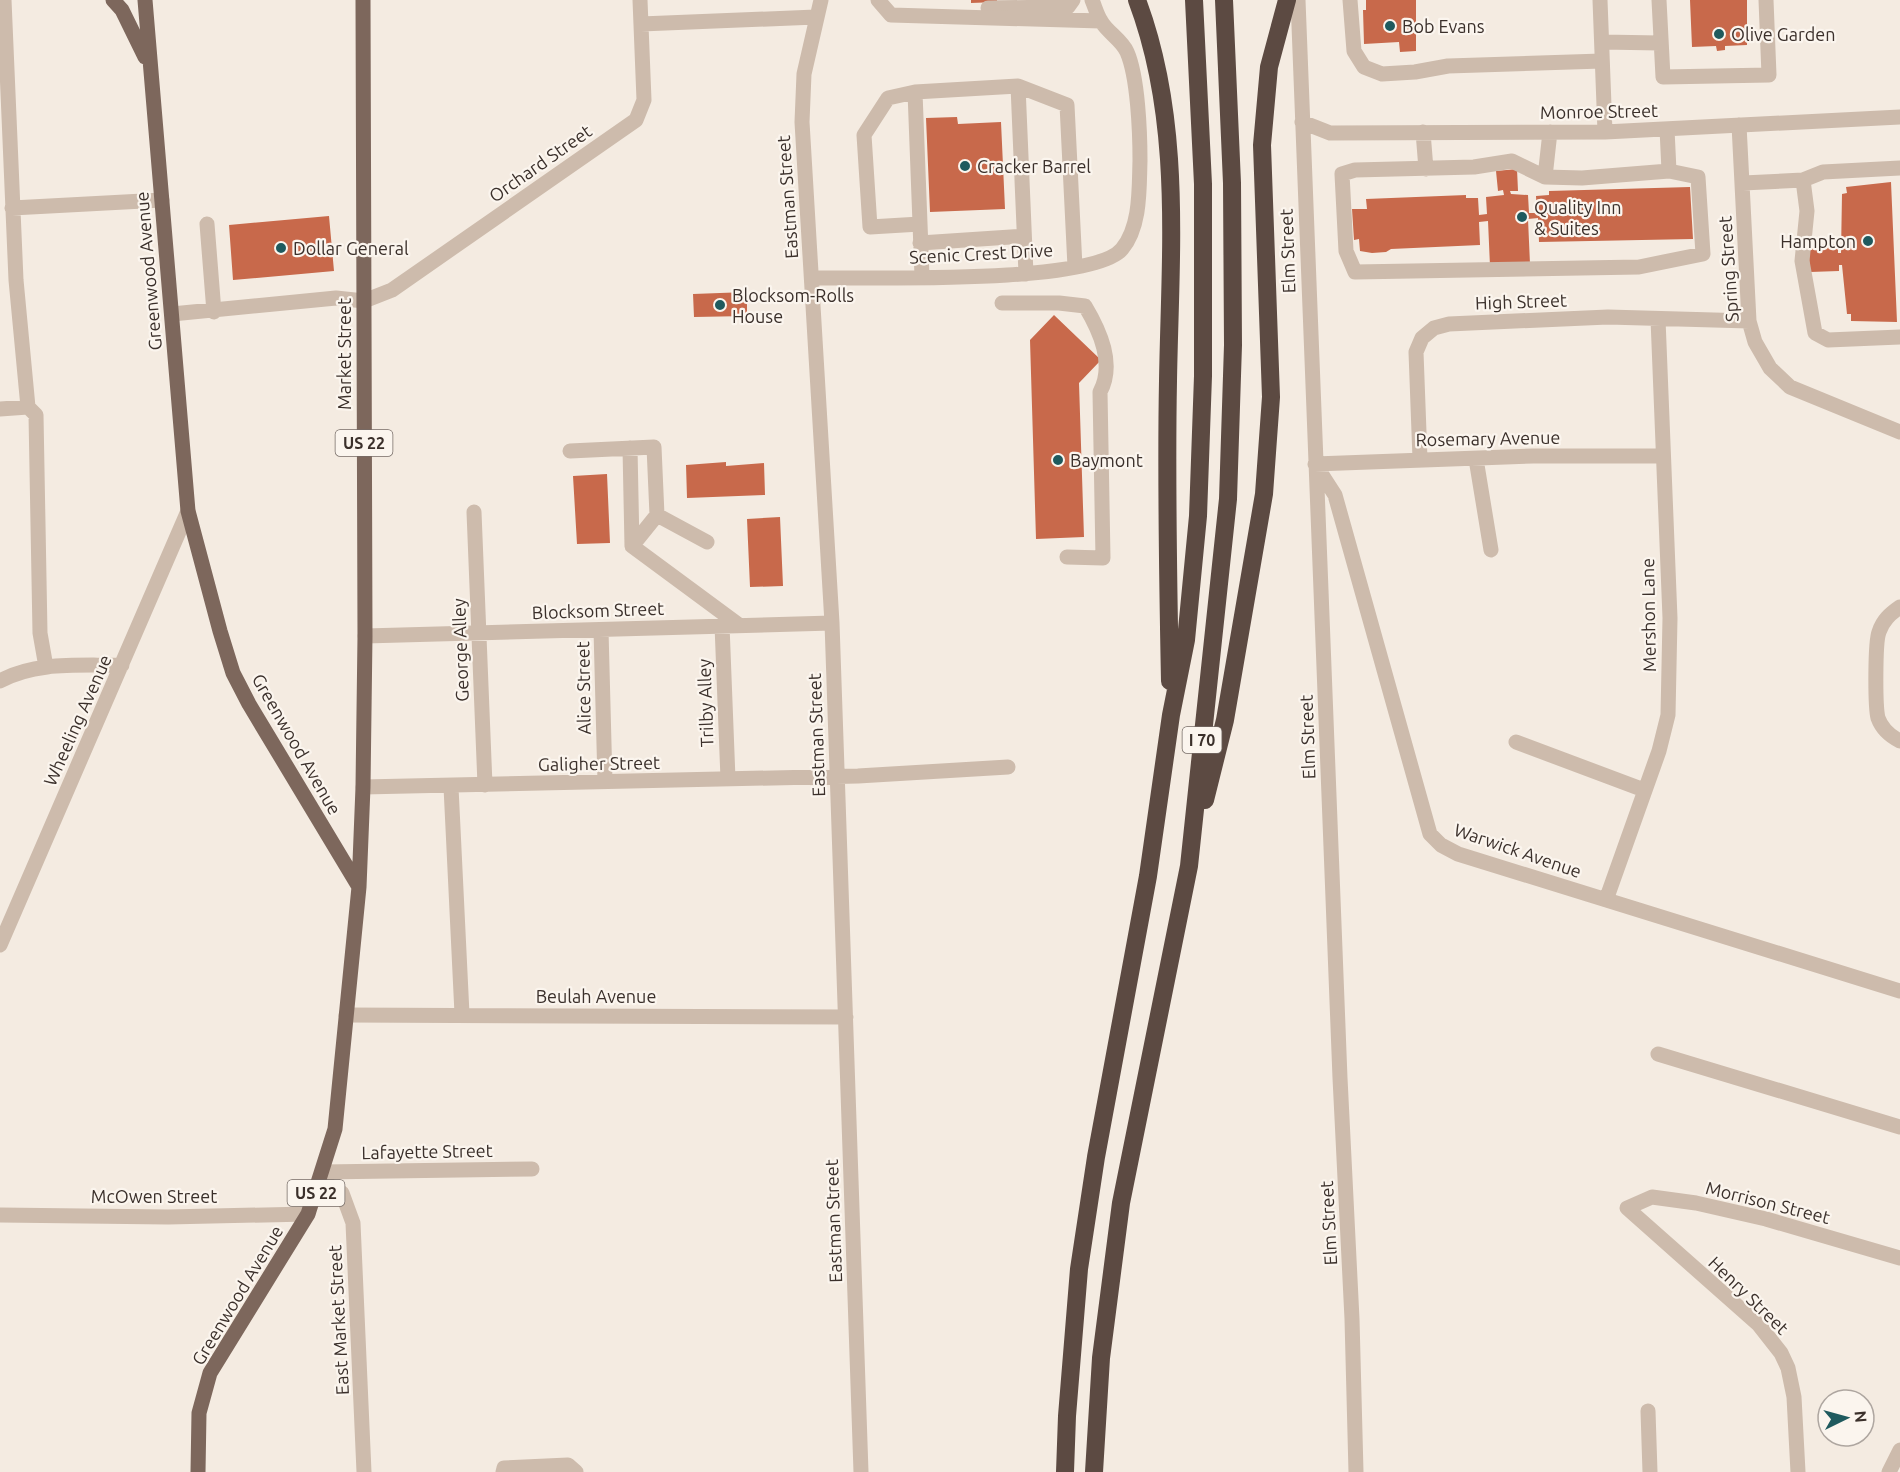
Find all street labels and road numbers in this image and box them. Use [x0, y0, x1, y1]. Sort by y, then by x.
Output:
street label: Monroe Street [1540, 100, 1658, 122]
street label: Orchard Street [485, 120, 595, 206]
street label: Eastman Street [773, 135, 801, 259]
street label: Greenwood Avenue [131, 191, 165, 351]
street label: Elm Street [1276, 208, 1298, 294]
street label: Spring Street [1714, 215, 1742, 323]
street label: Scenic Crest Drive [908, 239, 1054, 267]
street label: High Street [1475, 289, 1567, 313]
street label: Market Street [334, 298, 354, 410]
street label: Rosemary Avenue [1415, 427, 1561, 449]
road number: US 22 [336, 430, 392, 456]
street label: Mershon Lane [1637, 558, 1659, 672]
street label: George Alley [448, 598, 472, 702]
street label: Blocksom Street [531, 598, 665, 622]
street label: Alice Street [572, 641, 594, 735]
street label: Wheeling Avenue [39, 651, 115, 789]
street label: Trilby Alley [693, 658, 717, 747]
street label: Greenwood Avenue [249, 670, 345, 818]
street label: Eastman Street [804, 673, 828, 797]
street label: Elm Street [1296, 694, 1318, 780]
road number: I 70 [1182, 727, 1222, 753]
street label: Galigher Street [538, 752, 660, 774]
street label: Warwick Avenue [1452, 819, 1584, 881]
street label: Beulah Avenue [536, 986, 656, 1006]
street label: Lafayette Street [361, 1140, 493, 1162]
street label: Eastman Street [821, 1159, 845, 1283]
street label: Morrison Street [1704, 1177, 1832, 1227]
road number: US 22 [288, 1180, 344, 1206]
street label: Elm Street [1316, 1180, 1340, 1266]
street label: McOwen Street [91, 1186, 217, 1206]
street label: Greenwood Avenue [187, 1222, 287, 1368]
street label: East Market Street [324, 1244, 352, 1396]
street label: Henry Street [1705, 1252, 1793, 1338]

